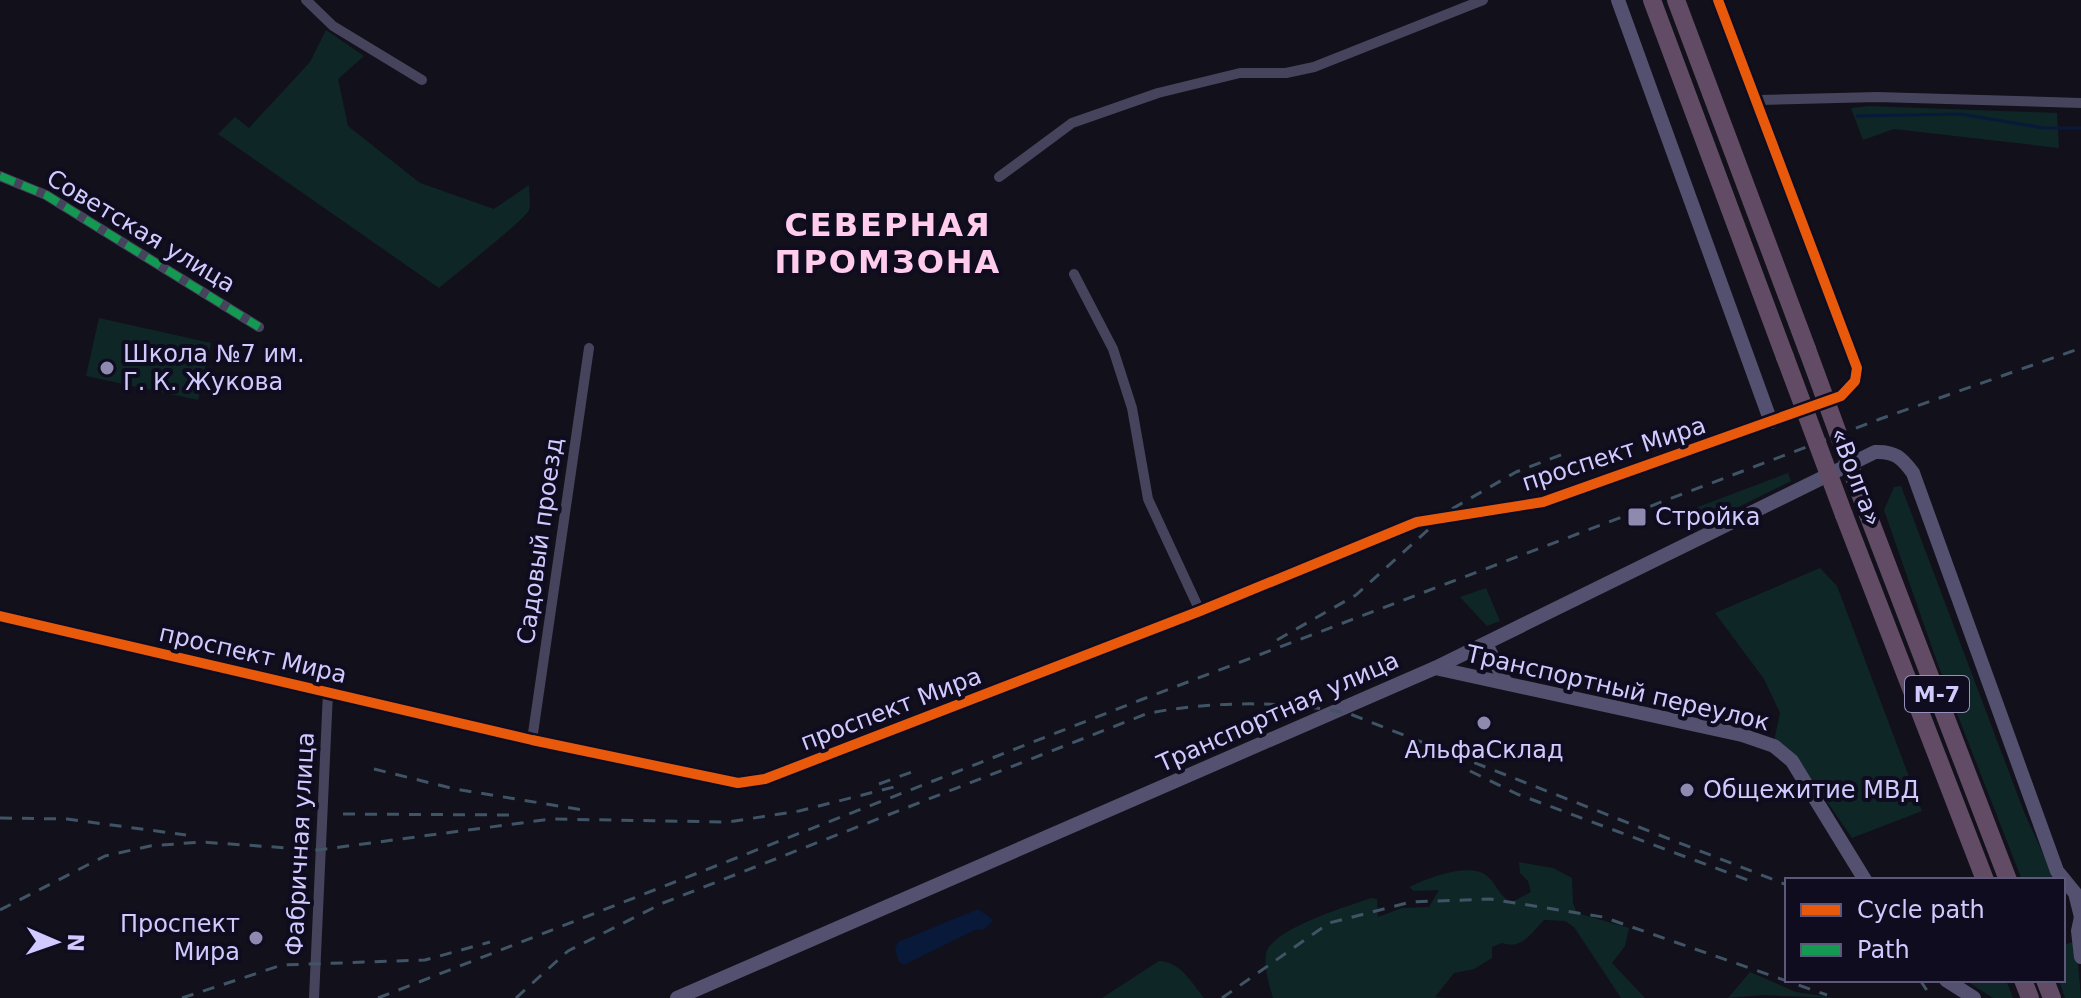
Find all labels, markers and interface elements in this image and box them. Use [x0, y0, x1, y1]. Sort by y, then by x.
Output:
street label: Советская улица [42, 164, 240, 298]
district label: СЕВЕРНАЯ ПРОМЗОНА [775, 206, 1001, 281]
place label: Школа №7 им. Г. К. Жукова [123, 340, 305, 396]
marker: Школа №7 им. Г. К. Жукова [98, 359, 116, 377]
street label: проспект Мира [1519, 411, 1709, 497]
street label: «Волга» [1824, 424, 1888, 530]
street label: Садовый проезд [512, 436, 568, 646]
place label: Стройка [1655, 503, 1760, 531]
marker: Стройка [1626, 506, 1648, 528]
street label: проспект Мира [156, 619, 350, 689]
street label: Транспортный переулок [1463, 639, 1772, 737]
street label: Транспортная улица [1152, 646, 1403, 778]
street label: проспект Мира [797, 662, 985, 756]
road number: М-7 [1905, 676, 1969, 712]
marker: АльфаСклад [1475, 714, 1493, 732]
street label: Фабричная улица [280, 732, 320, 956]
place label: АльфаСклад [1404, 736, 1564, 764]
place label: Общежитие МВД [1703, 776, 1919, 804]
marker: Общежитие МВД [1678, 781, 1696, 799]
legend [1785, 878, 2065, 982]
text: Cycle path [1857, 896, 1985, 924]
north arrow [16, 902, 96, 982]
place label: Проспект Мира [120, 910, 240, 966]
marker: Проспект Мира [247, 929, 265, 947]
text: N [63, 933, 88, 952]
text: Path [1857, 936, 1910, 964]

